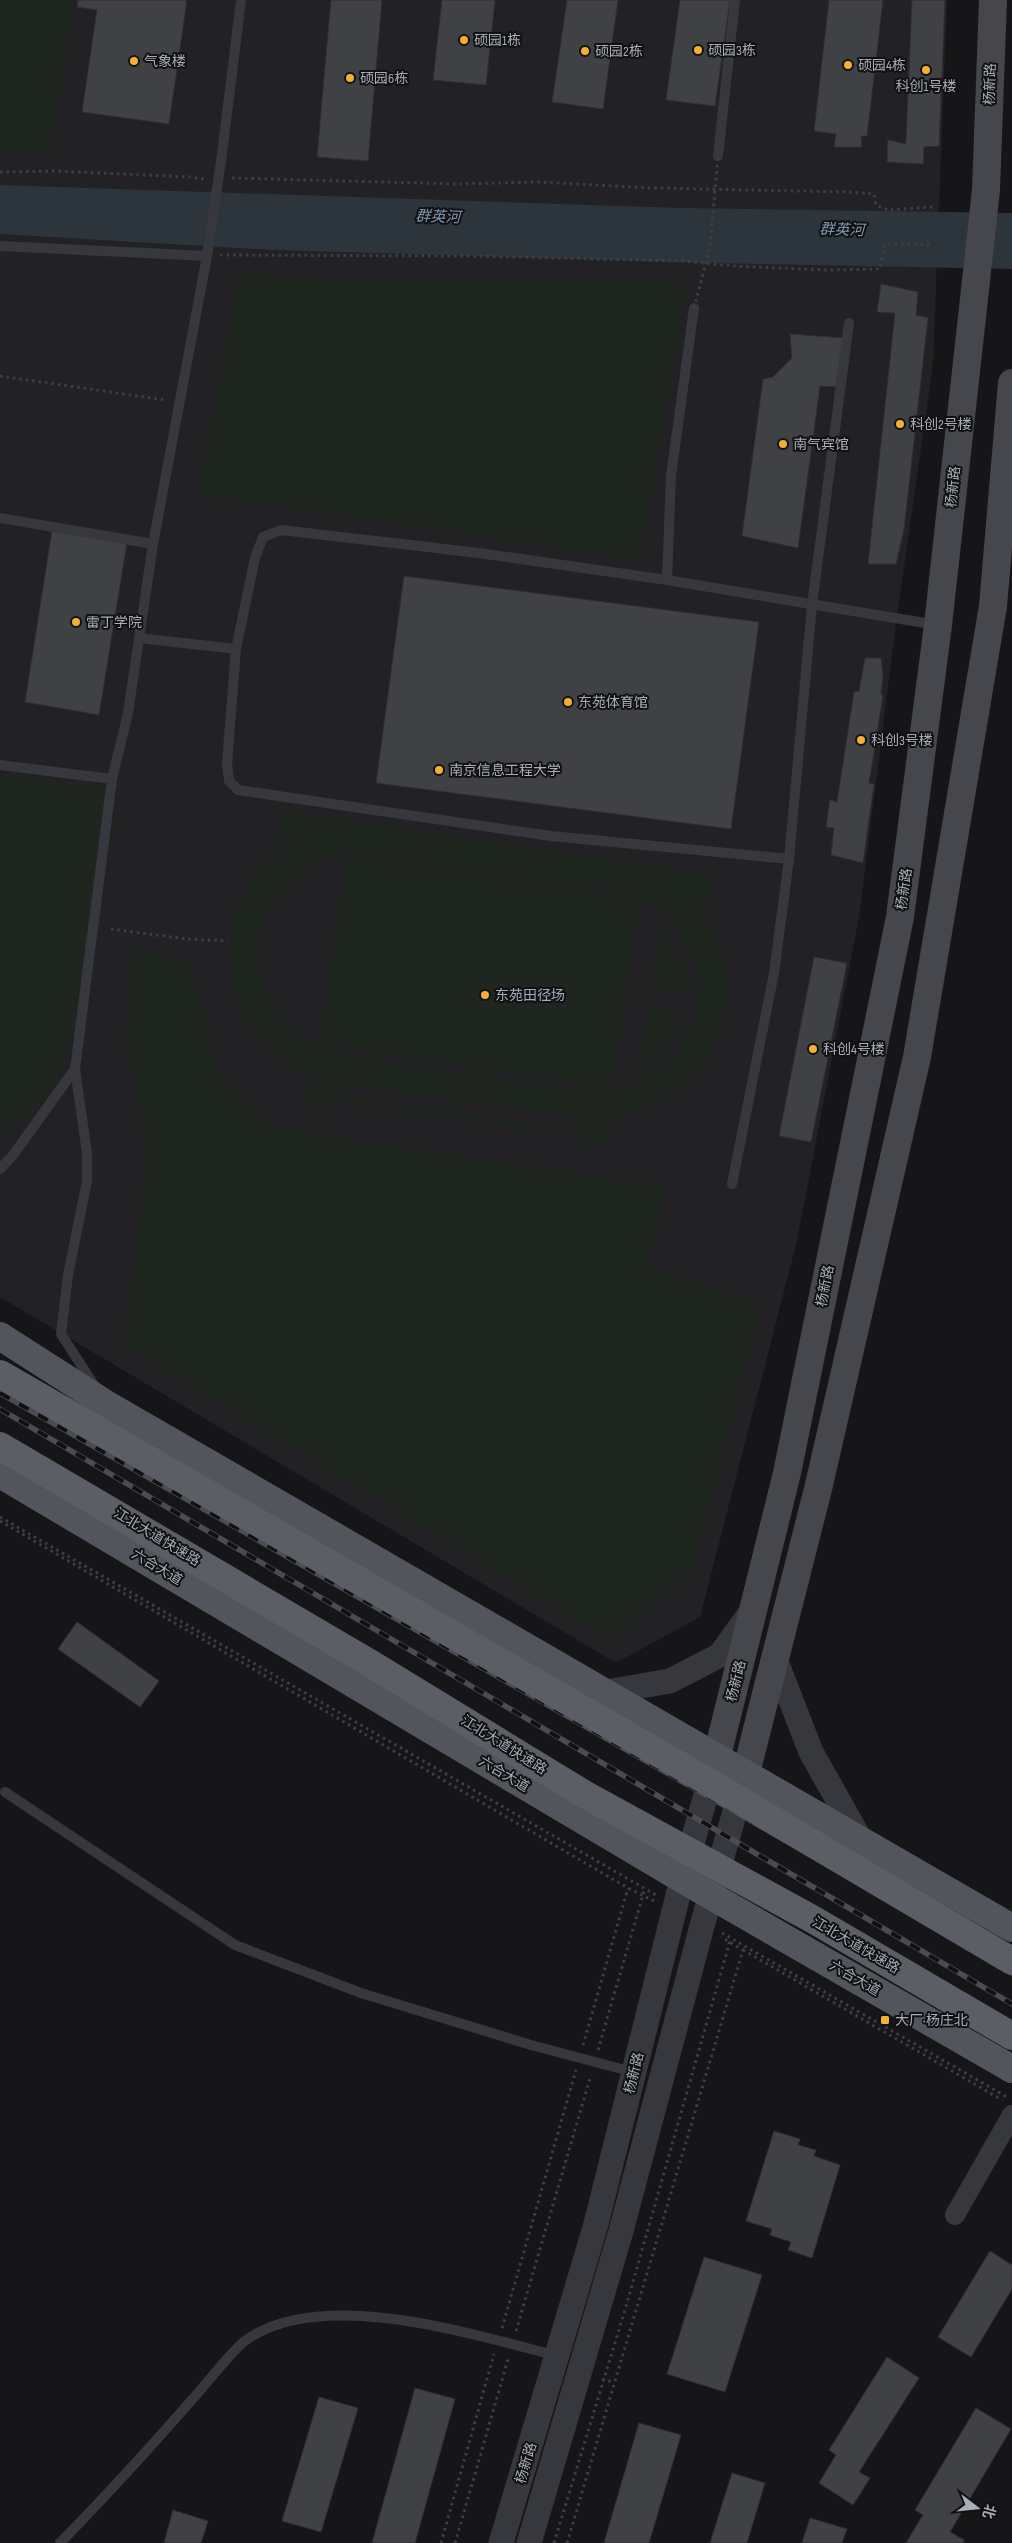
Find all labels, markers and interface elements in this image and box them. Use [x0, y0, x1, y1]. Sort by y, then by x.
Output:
place label: 硕园1栋 [474, 32, 521, 49]
marker: 硕园1栋 [458, 34, 470, 46]
place label: 硕园3栋 [708, 42, 756, 59]
place label: 硕园2栋 [595, 43, 643, 60]
marker: 硕园3栋 [692, 44, 704, 56]
marker: 硕园2栋 [579, 45, 591, 57]
place label: 气象楼 [144, 53, 186, 70]
marker: 气象楼 [128, 55, 140, 67]
place label: 硕园4栋 [858, 57, 906, 74]
marker: 硕园4栋 [842, 59, 854, 71]
street label: 杨新路 [981, 63, 999, 105]
marker: 科创1号楼 [920, 64, 932, 76]
place label: 硕园6栋 [360, 70, 408, 87]
marker: 硕园6栋 [344, 72, 356, 84]
place label: 科创1号楼 [896, 78, 956, 95]
water label: 群英河 [415, 207, 464, 227]
water label: 群英河 [819, 220, 868, 240]
place label: 科创2号楼 [910, 416, 972, 433]
marker: 科创2号楼 [894, 418, 906, 430]
place label: 南气宾馆 [793, 436, 849, 453]
marker: 南气宾馆 [777, 438, 789, 450]
street label: 杨新路 [942, 465, 964, 509]
place label: 雷丁学院 [86, 614, 142, 631]
marker: 雷丁学院 [70, 616, 82, 628]
place label: 东苑体育馆 [578, 694, 648, 711]
marker: 东苑体育馆 [562, 696, 574, 708]
place label: 科创3号楼 [871, 732, 933, 749]
marker: 科创3号楼 [855, 734, 867, 746]
place label: 南京信息工程大学 [449, 762, 561, 779]
marker: 南京信息工程大学 [433, 764, 445, 776]
street label: 杨新路 [893, 867, 915, 911]
place label: 东苑田径场 [495, 987, 565, 1004]
marker: 东苑田径场 [479, 989, 491, 1001]
place label: 科创4号楼 [823, 1041, 885, 1058]
marker: 科创4号楼 [807, 1043, 819, 1055]
street label: 杨新路 [813, 1264, 837, 1308]
street label: 江北大道快速路 [111, 1504, 203, 1570]
street label: 六合大道 [129, 1545, 185, 1589]
street label: 杨新路 [723, 1659, 749, 1703]
street label: 江北大道快速路 [458, 1712, 550, 1778]
street label: 六合大道 [476, 1752, 532, 1796]
street label: 江北大道快速路 [809, 1913, 903, 1977]
street label: 六合大道 [827, 1957, 883, 1999]
place label: 大厂·杨庄北 [895, 2012, 968, 2029]
marker: 大厂·杨庄北 [879, 2014, 891, 2026]
street label: 杨新路 [621, 2051, 647, 2095]
street label: 杨新路 [512, 2440, 540, 2486]
north arrow [952, 2483, 1002, 2533]
text: 北 [979, 2502, 999, 2521]

